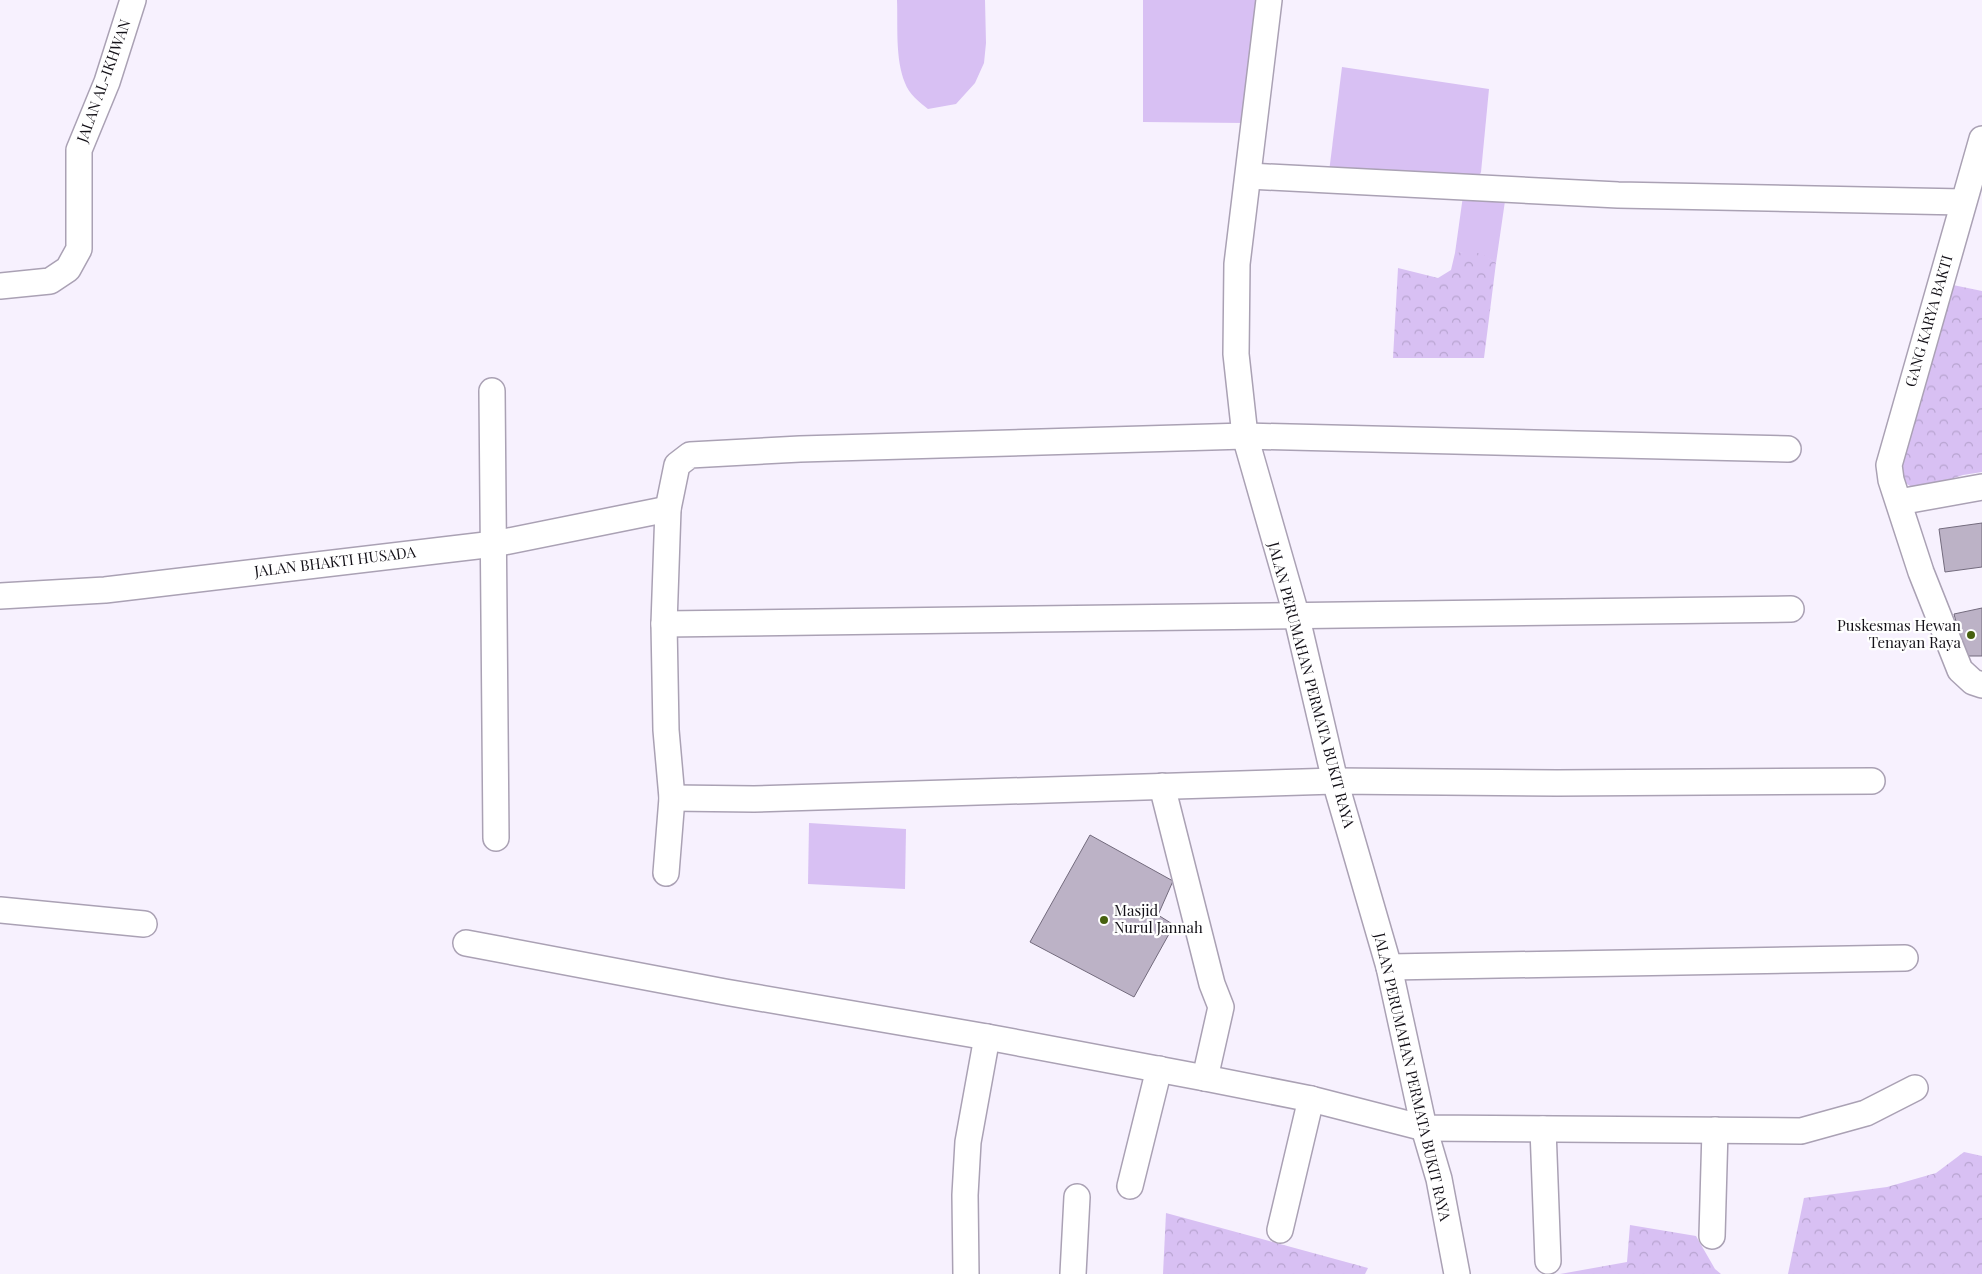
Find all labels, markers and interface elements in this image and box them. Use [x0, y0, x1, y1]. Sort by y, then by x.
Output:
street label: JALAN AL-IKHWAN [71, 16, 135, 146]
street label: GANG KARYA BAKTI [1900, 252, 1956, 389]
street label: JALAN PERUMAHAN PERMATA BUKIT RAYA [1264, 539, 1360, 830]
street label: JALAN BHAKTI HUSADA [252, 541, 417, 581]
place label: Puskesmas Hewan Tenayan Raya [1837, 615, 1962, 652]
marker: Puskesmas Hewan Tenayan Raya [1965, 629, 1977, 641]
place label: Masjid Nurul Jannah [1114, 900, 1203, 937]
marker: Masjid Nurul Jannah [1098, 914, 1110, 926]
street label: JALAN PERUMAHAN PERMATA BUKIT RAYA [1370, 930, 1456, 1223]

